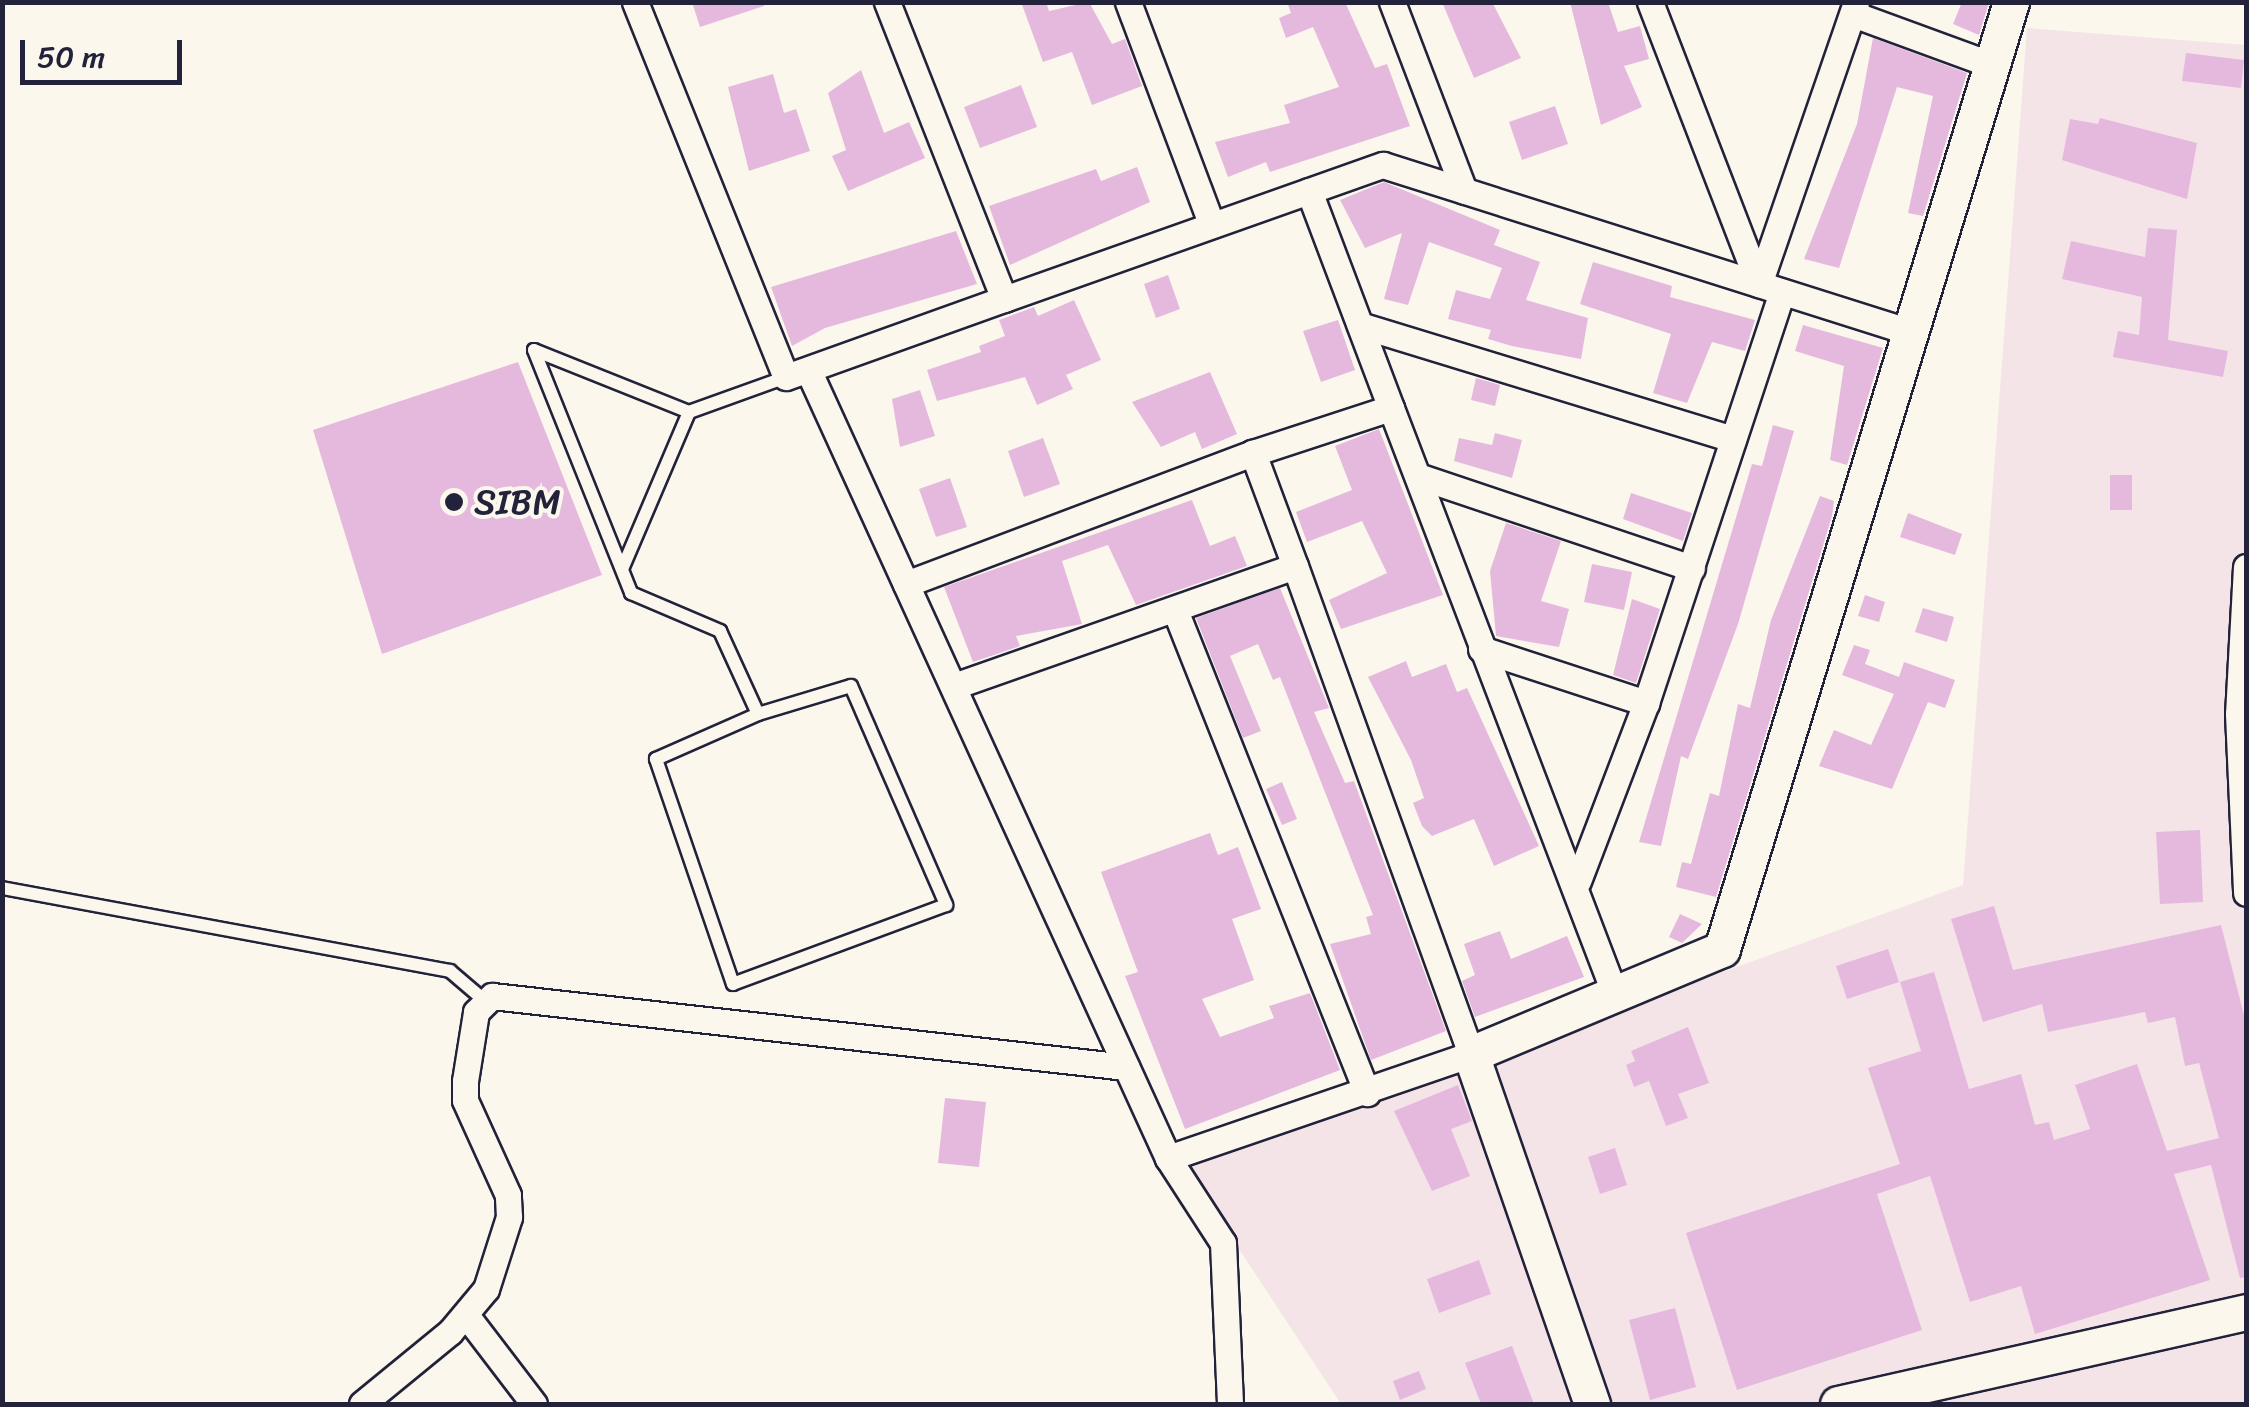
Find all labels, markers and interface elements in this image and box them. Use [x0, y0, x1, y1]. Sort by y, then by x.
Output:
scale bar [25, 20, 188, 82]
text: 50 m [37, 30, 105, 84]
place label: SIBM [474, 481, 561, 523]
marker: SIBM [443, 491, 465, 513]

